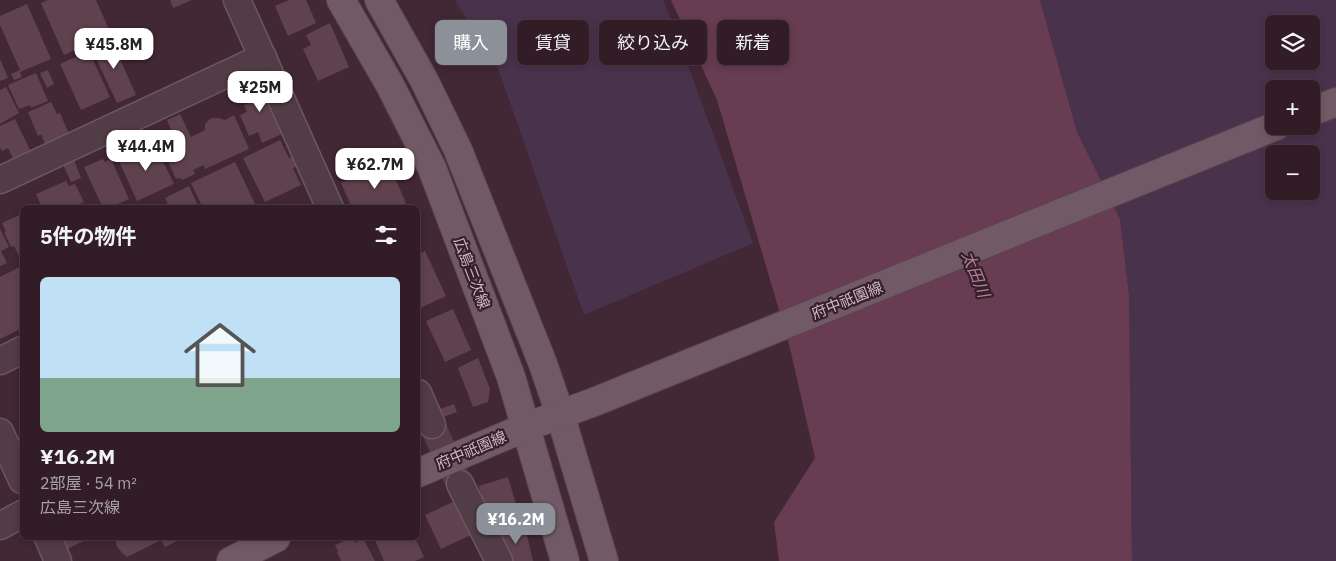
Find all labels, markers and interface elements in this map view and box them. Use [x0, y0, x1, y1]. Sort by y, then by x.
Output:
map controls [1265, 15, 1320, 200]
button: layers [1265, 15, 1320, 70]
chip: 購入 [435, 20, 507, 65]
chip: 賃貸 [517, 20, 589, 65]
chip: 絞り込み [599, 20, 707, 65]
chip: 新着 [717, 20, 789, 65]
pin: ¥45.8M [73, 28, 155, 70]
text: ¥45.8M [85, 34, 143, 54]
pin: ¥25M [230, 70, 290, 113]
text: ¥25M [239, 77, 281, 97]
button: + [1265, 80, 1320, 135]
pin: ¥44.4M [105, 130, 187, 172]
text: ¥44.4M [117, 136, 175, 156]
button: − [1265, 145, 1320, 200]
pin: ¥62.7M [334, 148, 416, 190]
text: ¥62.7M [346, 154, 404, 174]
icon: filters [372, 221, 400, 249]
text: 5件の物件 [40, 222, 137, 250]
street label: 広島三次線 [450, 235, 494, 311]
water label: 太田川 [958, 248, 995, 302]
street label: 府中祇園線 [809, 277, 885, 323]
icon: home [175, 310, 265, 400]
street label: 府中祇園線 [433, 427, 509, 473]
text: ¥16.2M [40, 442, 115, 470]
text: 2部屋 · 54 m² [40, 473, 137, 493]
text: 広島三次線 [40, 497, 120, 517]
pin: ¥16.2M [475, 502, 557, 545]
text: ¥16.2M [487, 509, 545, 529]

